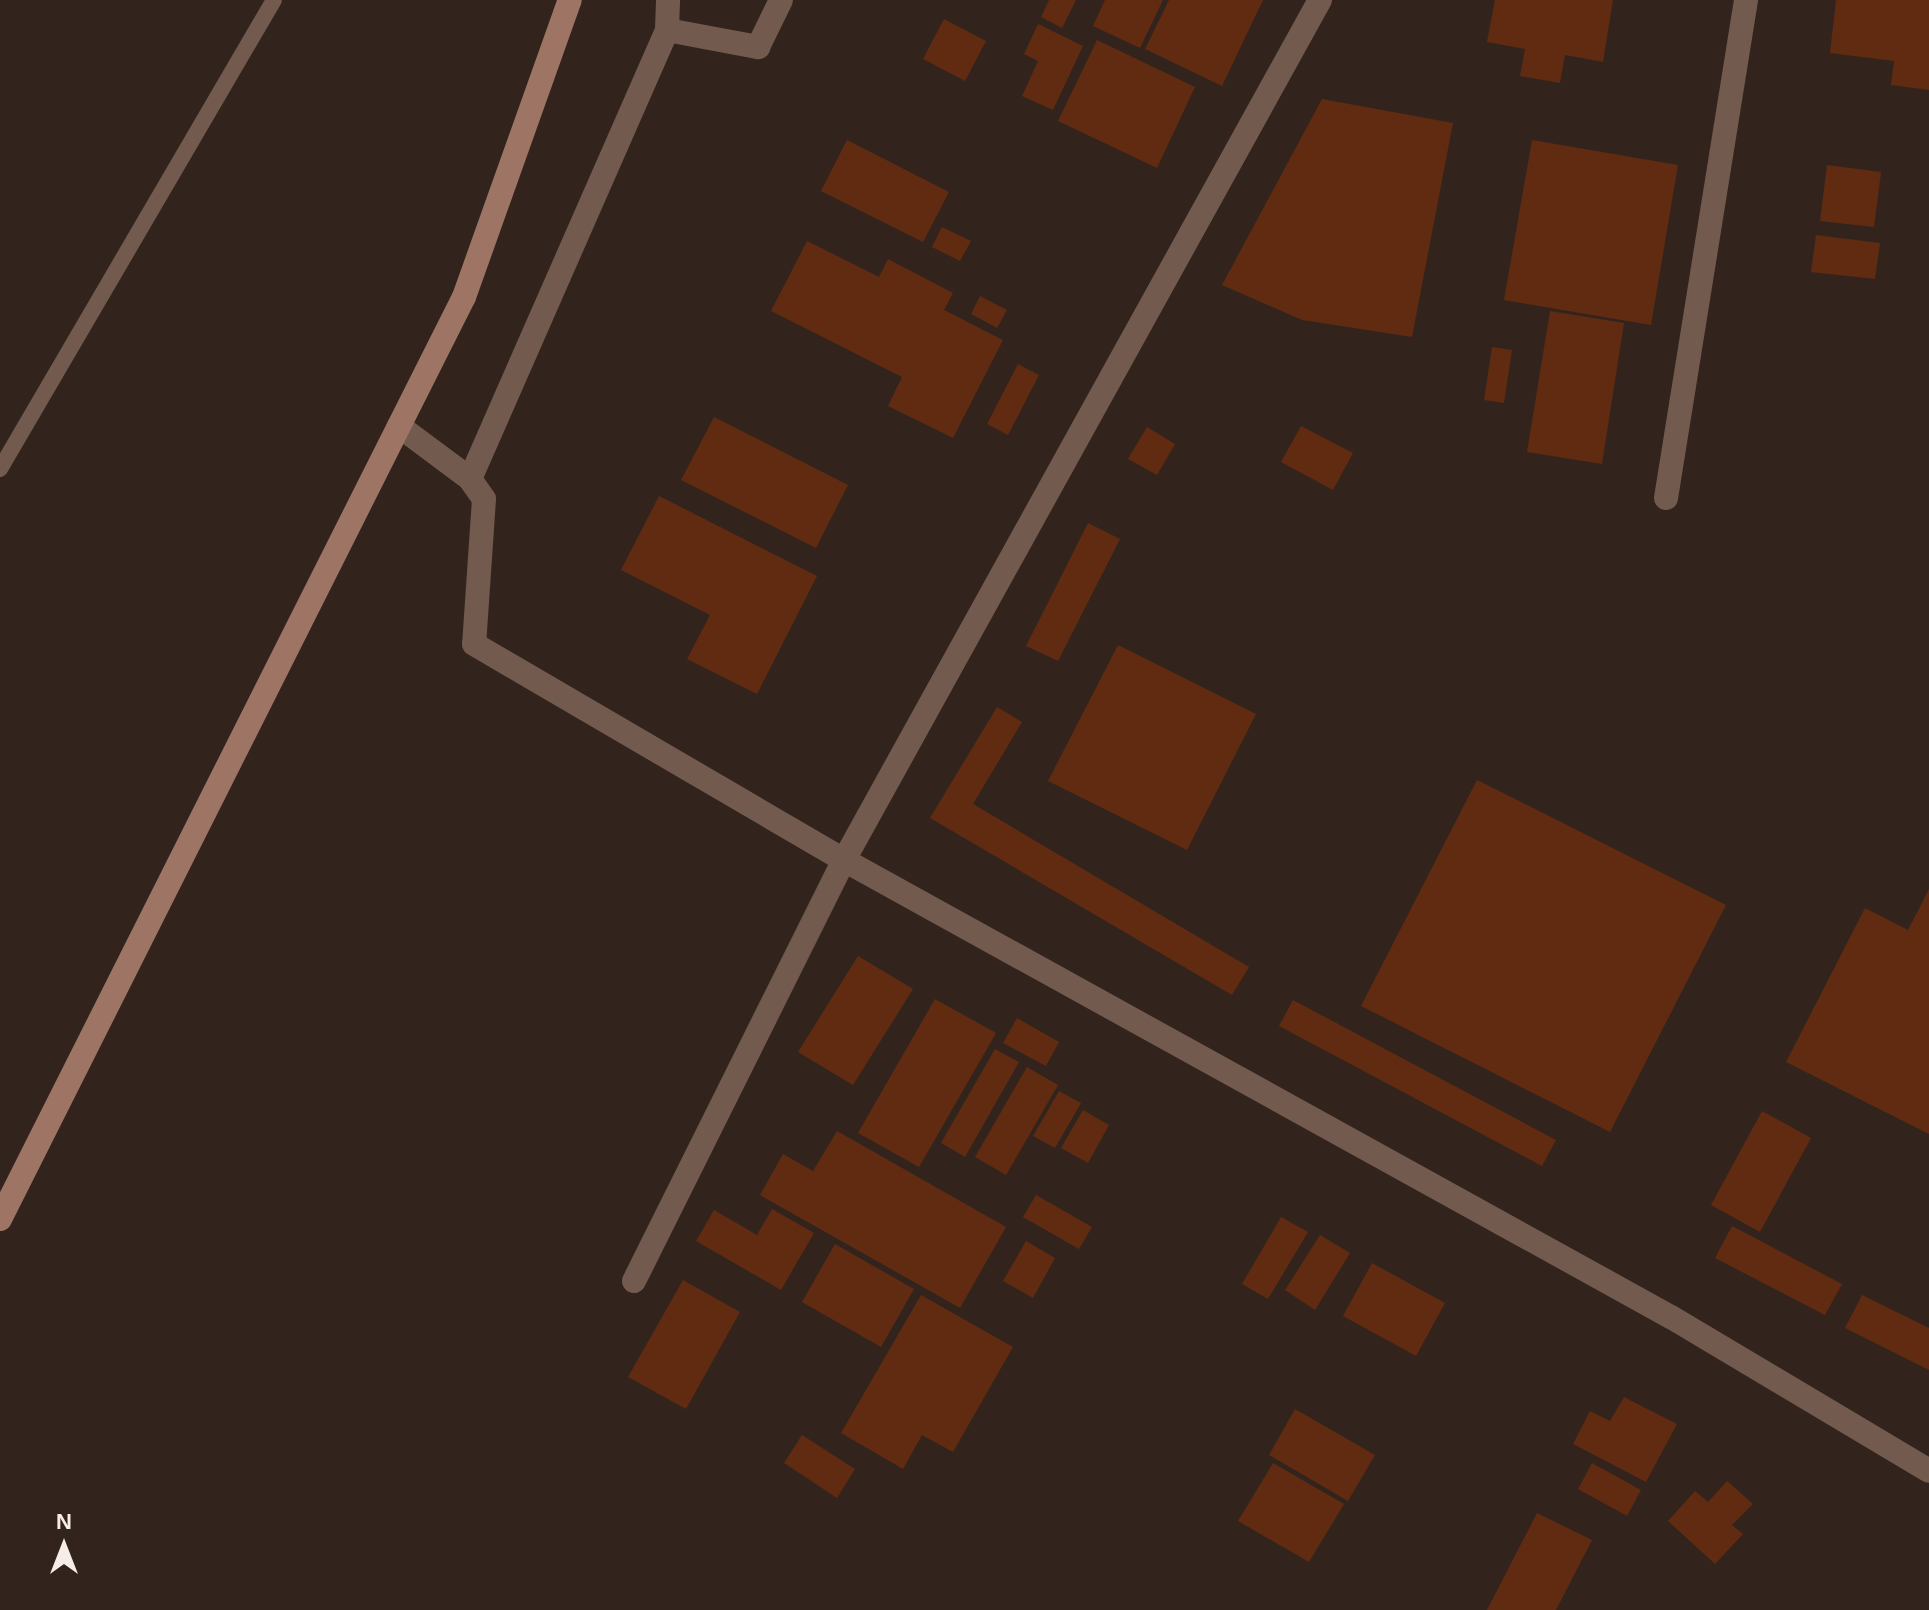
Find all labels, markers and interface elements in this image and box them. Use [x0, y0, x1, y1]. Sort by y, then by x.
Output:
north arrow [24, 1506, 104, 1586]
text: N [56, 1509, 72, 1534]

